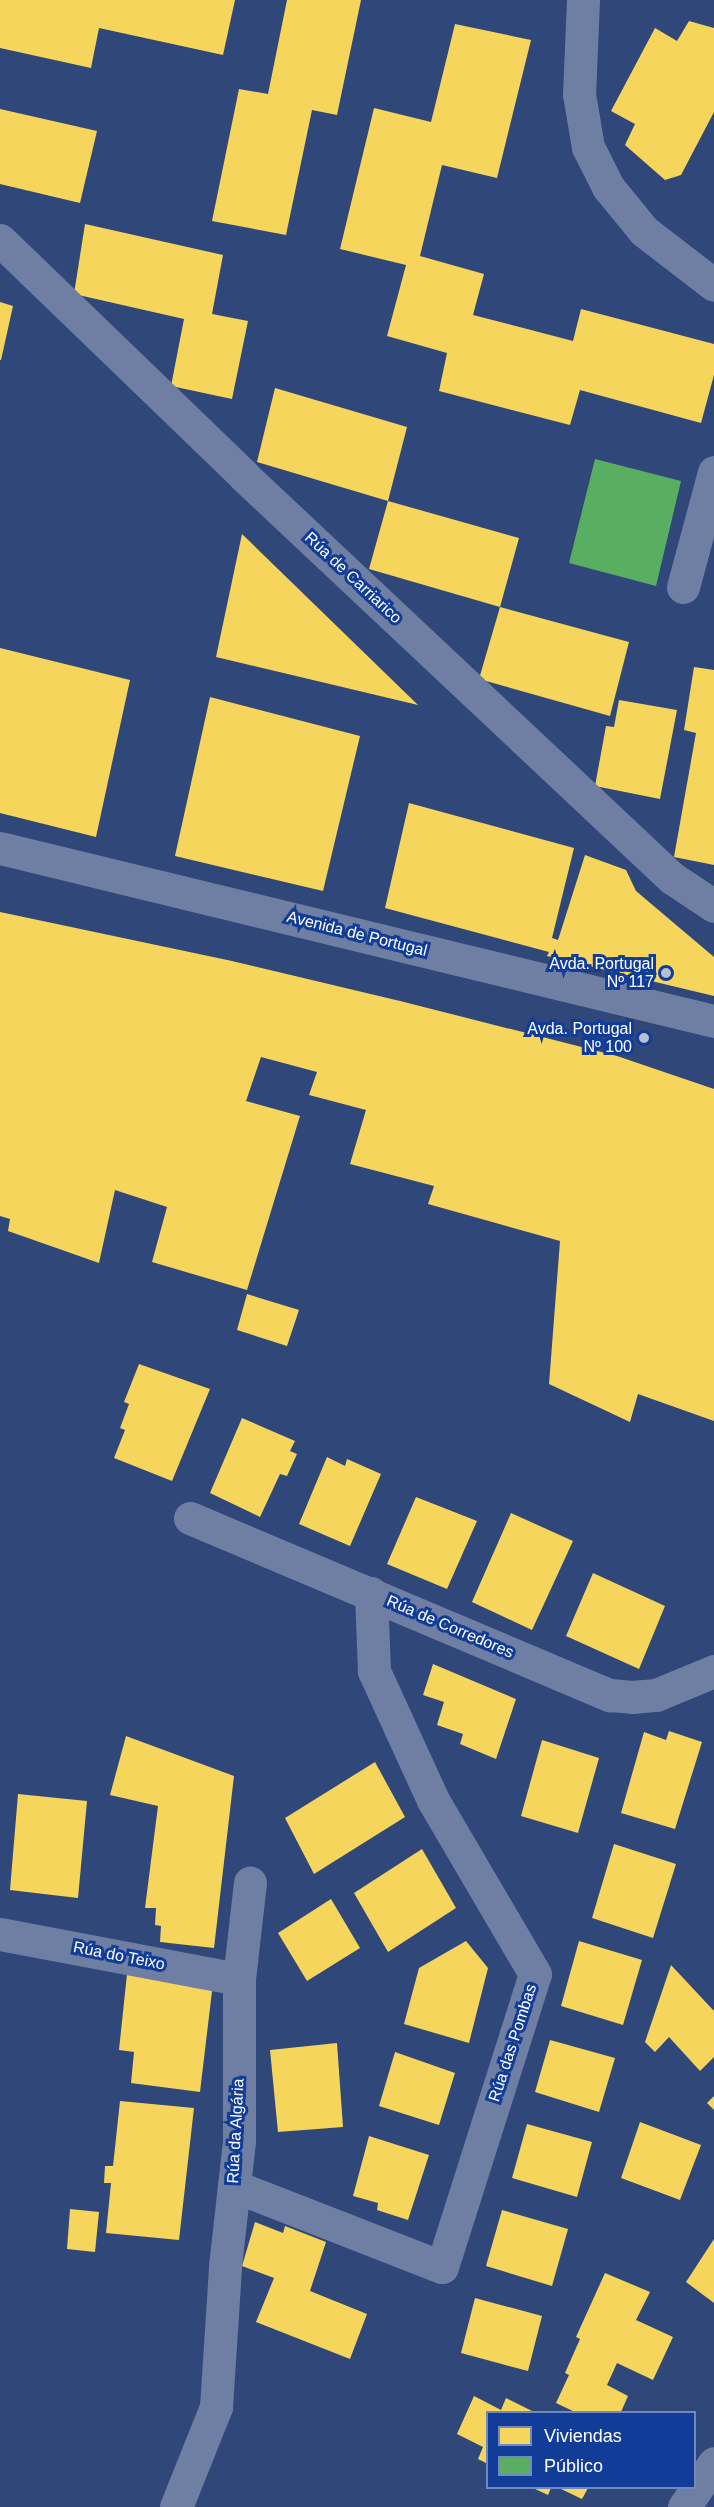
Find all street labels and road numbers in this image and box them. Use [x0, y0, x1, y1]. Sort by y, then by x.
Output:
street label: Rúa de Carriarico [301, 528, 405, 628]
street label: Avenida de Portugal [285, 907, 429, 961]
street label: Rúa de Corredores [384, 1592, 516, 1662]
street label: Rúa do Teixo [71, 1938, 167, 1974]
street label: Rúa das Pombas [485, 1982, 541, 2104]
street label: Rúa da Algária [224, 2078, 248, 2184]

